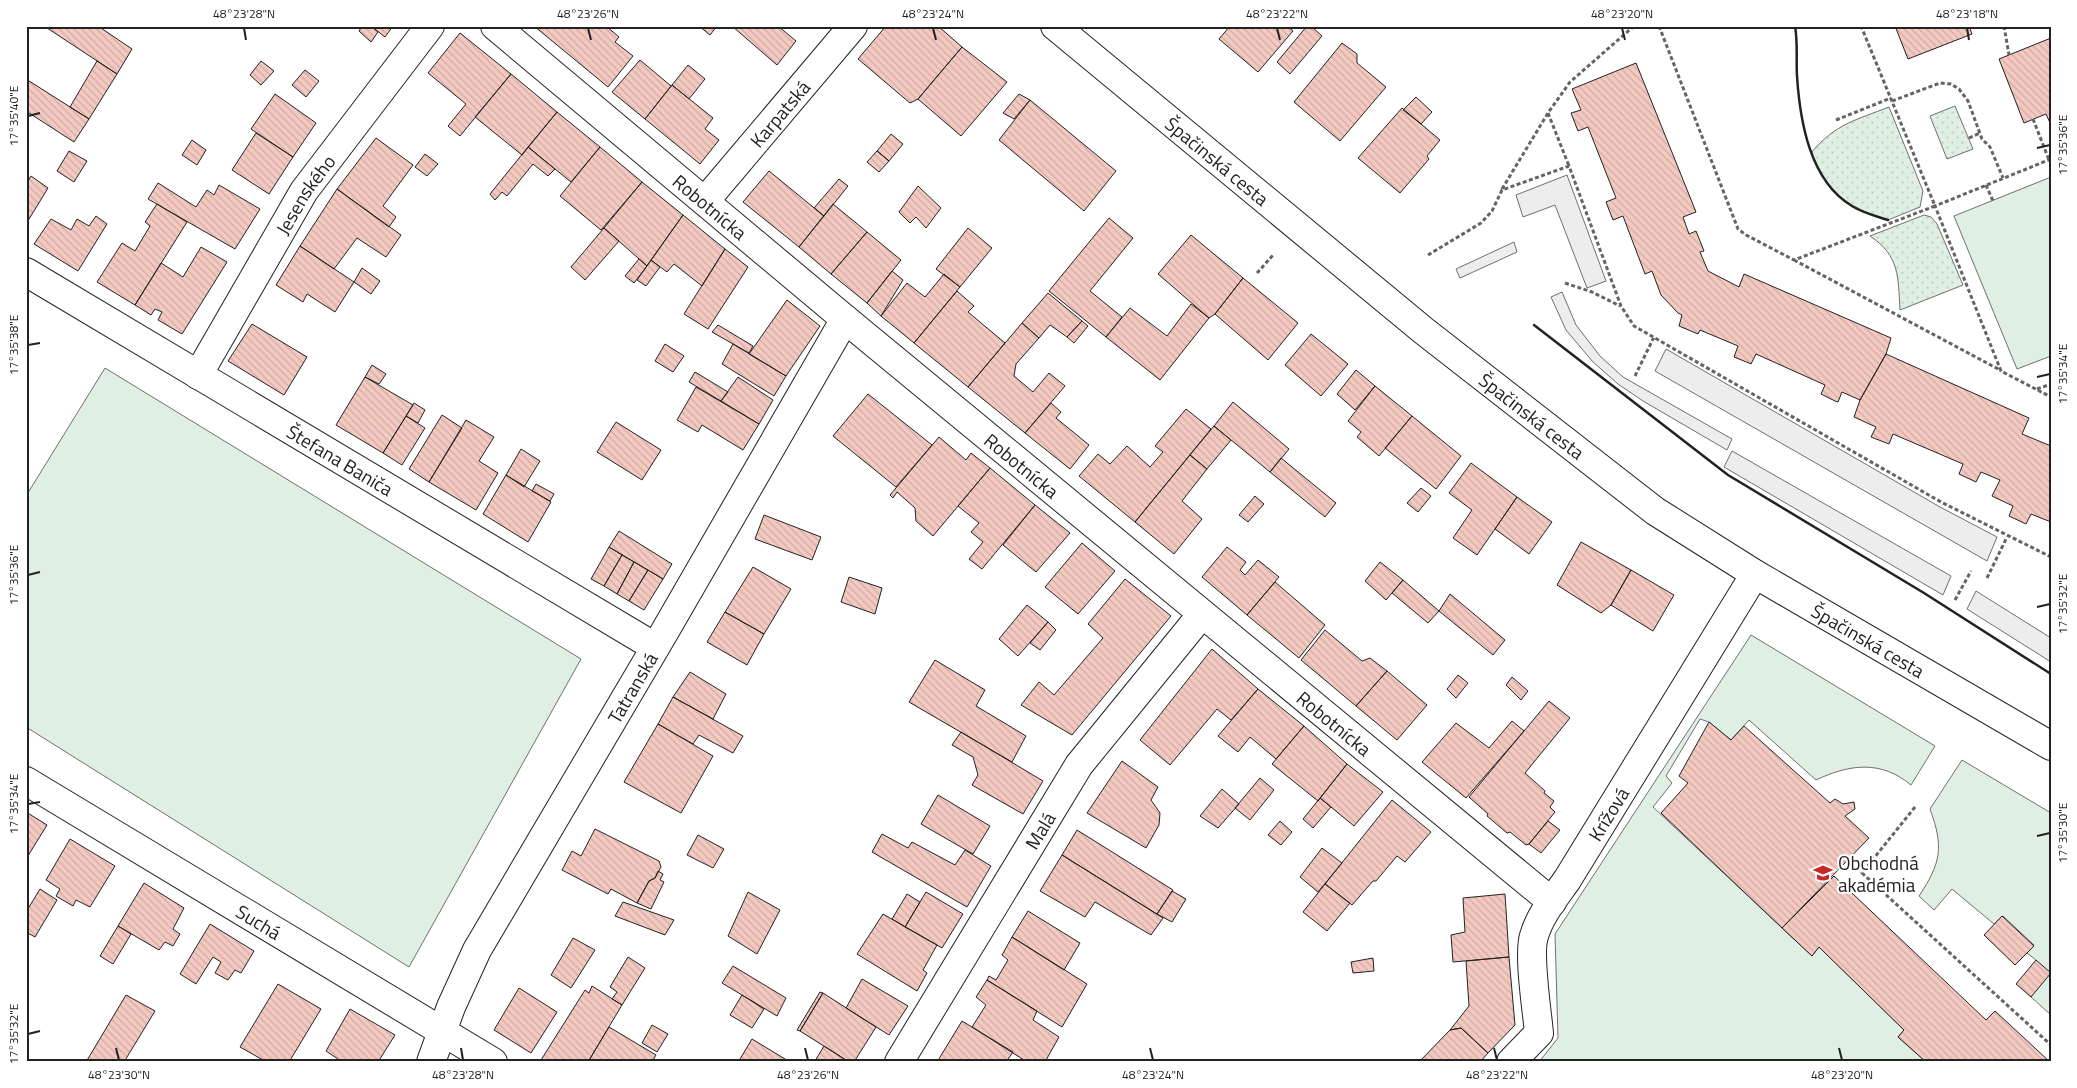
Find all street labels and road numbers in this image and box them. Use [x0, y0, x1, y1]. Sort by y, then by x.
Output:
street label: Karpatská [742, 73, 817, 153]
street label: Špačinská cesta [1159, 109, 1276, 212]
street label: Jesenského [267, 148, 342, 240]
street label: Robotnícka [667, 167, 754, 247]
street label: Špačinská cesta [1473, 365, 1592, 466]
street label: Štefana Baniča [282, 416, 400, 503]
street label: Robotnícka [978, 425, 1066, 505]
street label: Špačinská cesta [1806, 595, 1931, 685]
street label: Tatranská [599, 646, 664, 728]
street label: Robotnícka [1291, 683, 1379, 763]
street label: Krížová [1580, 781, 1636, 846]
street label: Malá [1017, 805, 1062, 855]
street label: Suchá [231, 896, 288, 946]

